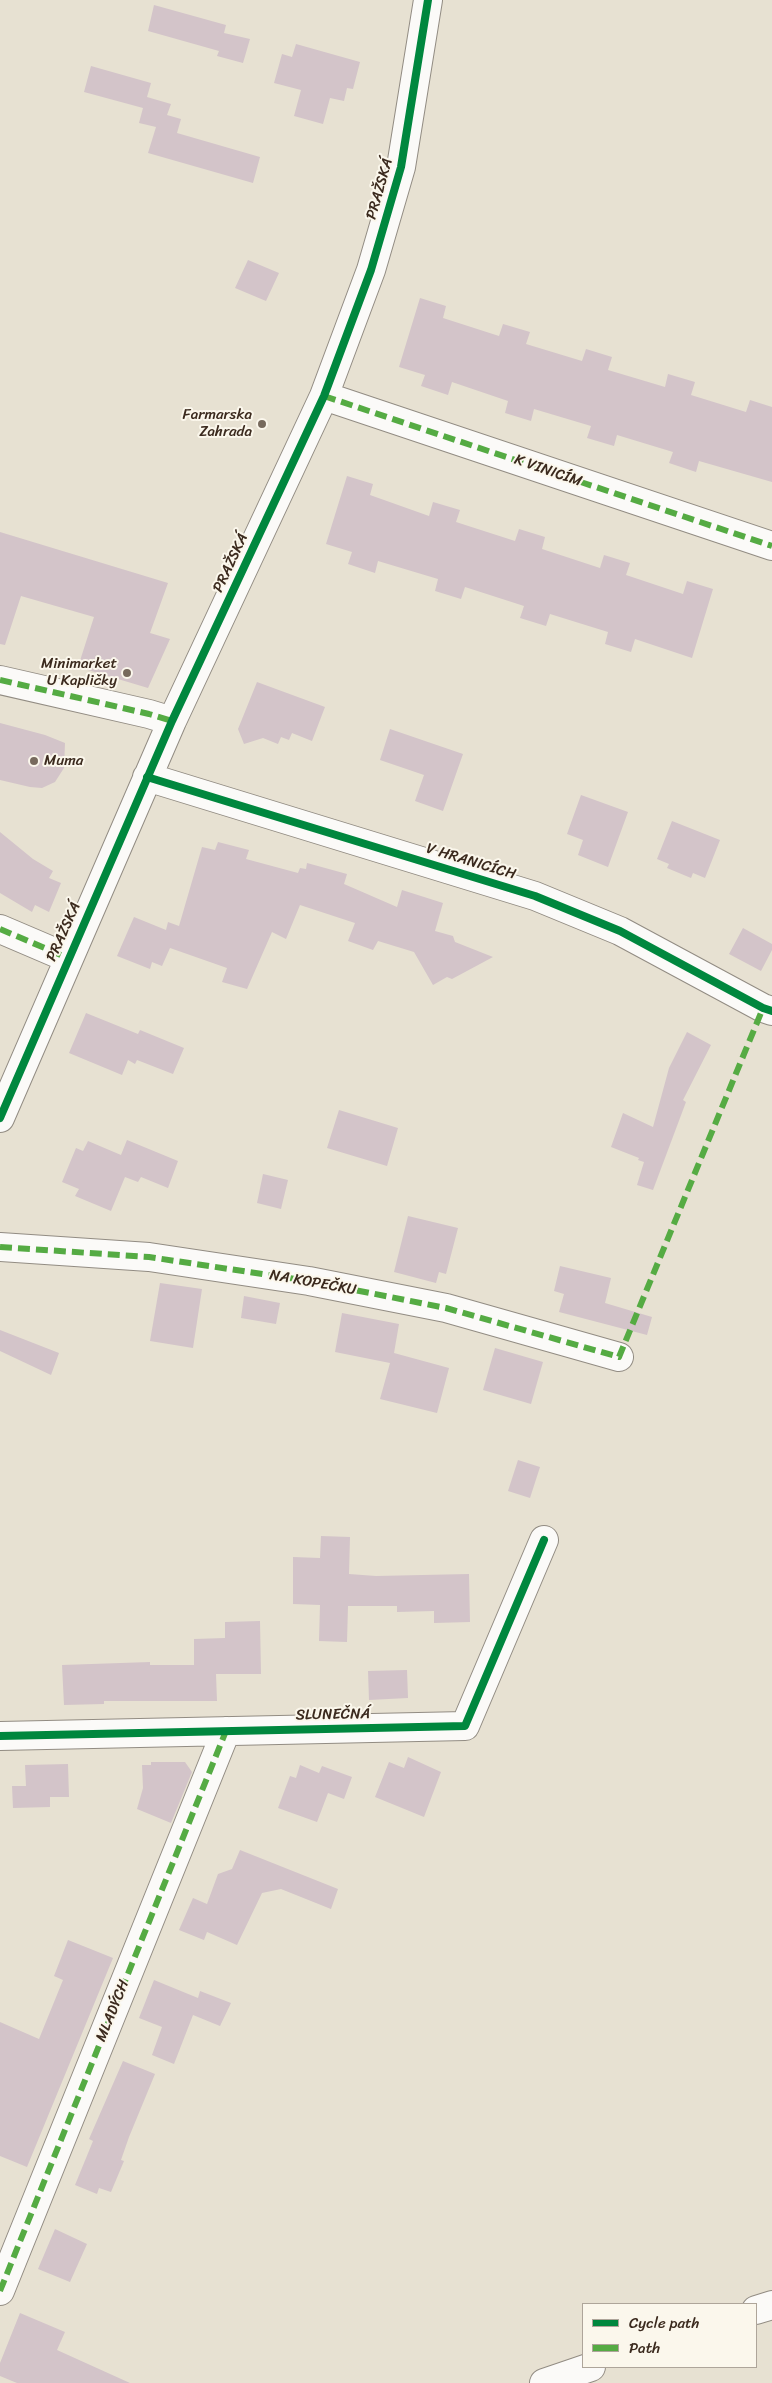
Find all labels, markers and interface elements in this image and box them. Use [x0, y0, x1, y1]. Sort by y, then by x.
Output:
street label: PRAŽSKÁ [363, 156, 397, 222]
place label: Farmarska Zahrada [183, 406, 252, 441]
marker: Farmarska Zahrada [256, 418, 268, 430]
street label: K VINICÍM [512, 451, 584, 491]
street label: PRAŽSKÁ [210, 531, 252, 595]
place label: Minimarket U Kapličky [41, 655, 117, 690]
marker: Minimarket U Kapličky [121, 667, 133, 679]
place label: Muma [44, 752, 83, 770]
marker: Muma [28, 755, 40, 767]
street label: V HRANICÍCH [424, 840, 518, 884]
street label: PRAŽSKÁ [43, 900, 85, 964]
street label: NA KOPEČKU [268, 1266, 358, 1300]
street label: SLUNEČNÁ [295, 1705, 371, 1725]
street label: MLADÝCH [92, 1977, 134, 2045]
legend [582, 2303, 757, 2368]
text: Cycle path [629, 2310, 699, 2336]
text: Path [629, 2335, 660, 2361]

